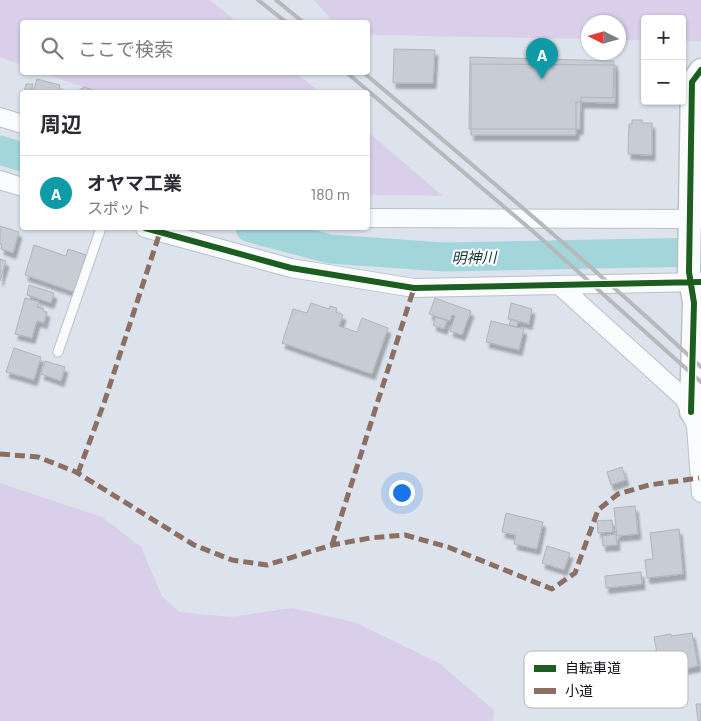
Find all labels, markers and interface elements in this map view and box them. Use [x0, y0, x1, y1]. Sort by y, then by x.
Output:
north arrow [581, 15, 626, 60]
map controls [641, 15, 686, 105]
button: + [641, 15, 686, 60]
search box [20, 20, 370, 75]
icon: search [38, 34, 66, 62]
text: ここで検索 [78, 37, 173, 60]
pin: A [526, 38, 558, 79]
button: − [641, 60, 686, 105]
text: 周辺 [40, 111, 82, 136]
text: オヤマ工業 [87, 171, 182, 194]
text: A [51, 184, 61, 203]
text: 180 m [311, 184, 350, 203]
text: スポット [87, 198, 151, 217]
water label: 明神川 [451, 248, 499, 266]
your location [389, 480, 415, 506]
legend [524, 651, 688, 708]
text: 自転車道 [565, 659, 621, 676]
text: 小道 [565, 682, 593, 699]

